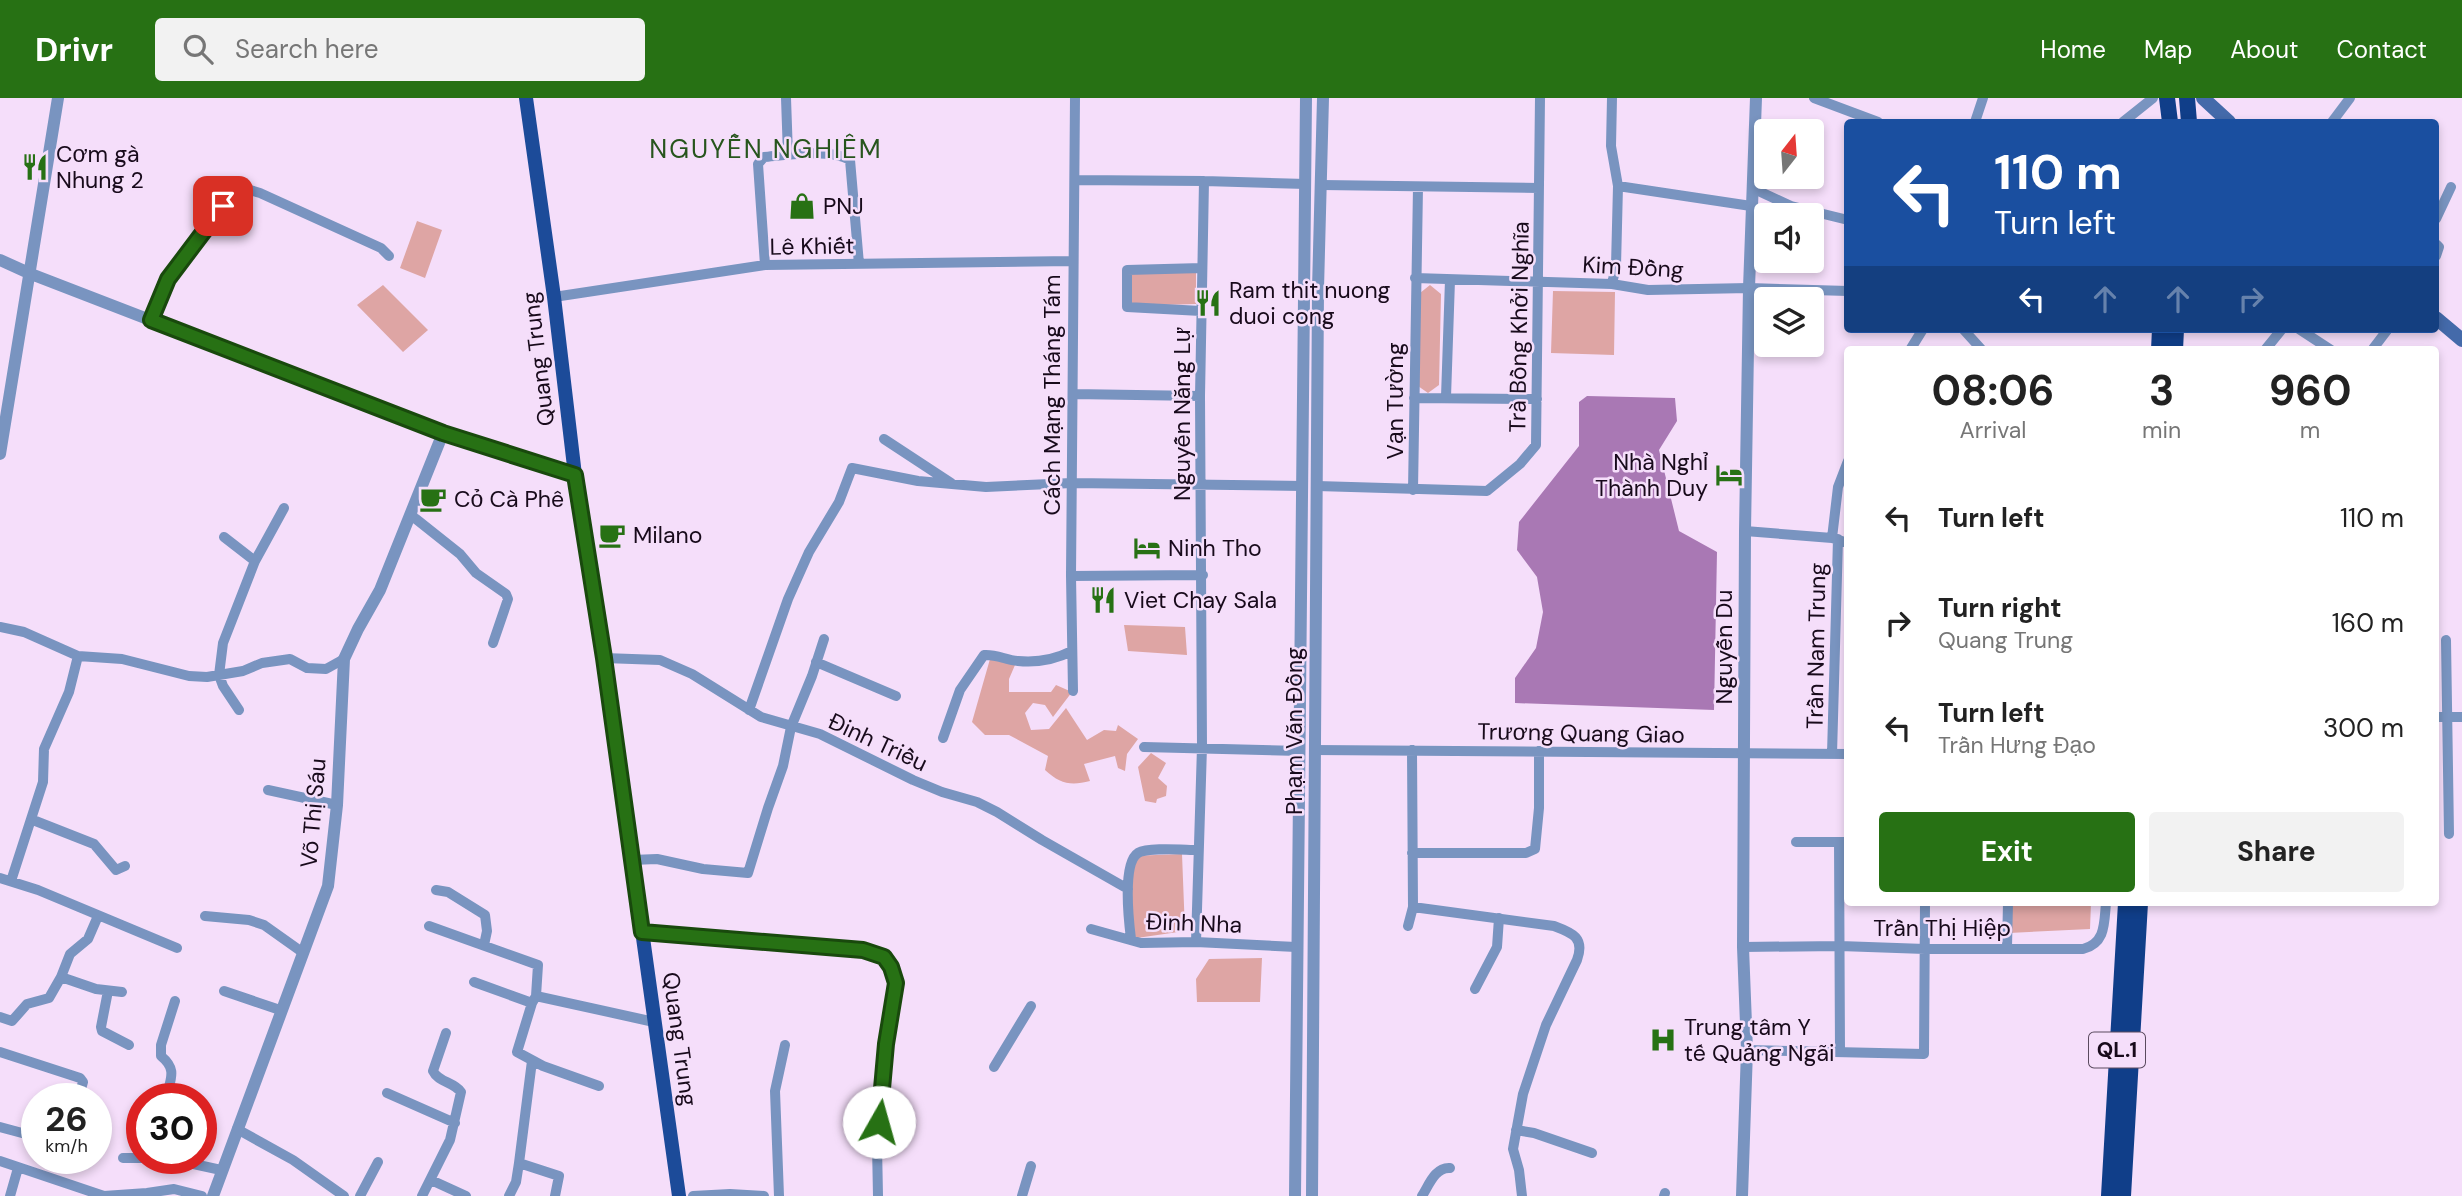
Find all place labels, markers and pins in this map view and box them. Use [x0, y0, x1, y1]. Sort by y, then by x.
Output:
place label: Cơm gà Nhung 2 [56, 139, 144, 195]
restaurant icon: Cơm gà Nhung 2 [20, 152, 50, 182]
pin [193, 176, 253, 236]
shop icon: PNJ [787, 191, 817, 221]
place label: PNJ [823, 191, 864, 221]
place label: Ram thit nuong duoi cong [1229, 275, 1391, 331]
restaurant icon: Ram thit nuong duoi cong [1193, 288, 1223, 318]
place label: Nhà Nghỉ Thành Duy [1595, 447, 1708, 503]
hotel icon: Nhà Nghỉ Thành Duy [1714, 460, 1744, 490]
cafe icon: Cỏ Cà Phê [418, 484, 448, 514]
place label: Cỏ Cà Phê [454, 484, 564, 514]
cafe icon: Milano [597, 520, 627, 550]
place label: Milano [633, 520, 702, 550]
hotel icon: Ninh Tho [1132, 533, 1162, 563]
place label: Ninh Tho [1168, 533, 1262, 563]
restaurant icon: Viet Chay Sala [1088, 585, 1118, 615]
place label: Viet Chay Sala [1124, 585, 1277, 615]
place label: Trung tâm Y tế Quảng Ngãi [1684, 1012, 1835, 1068]
hospital icon: Trung tâm Y tế Quảng Ngãi [1648, 1025, 1678, 1055]

